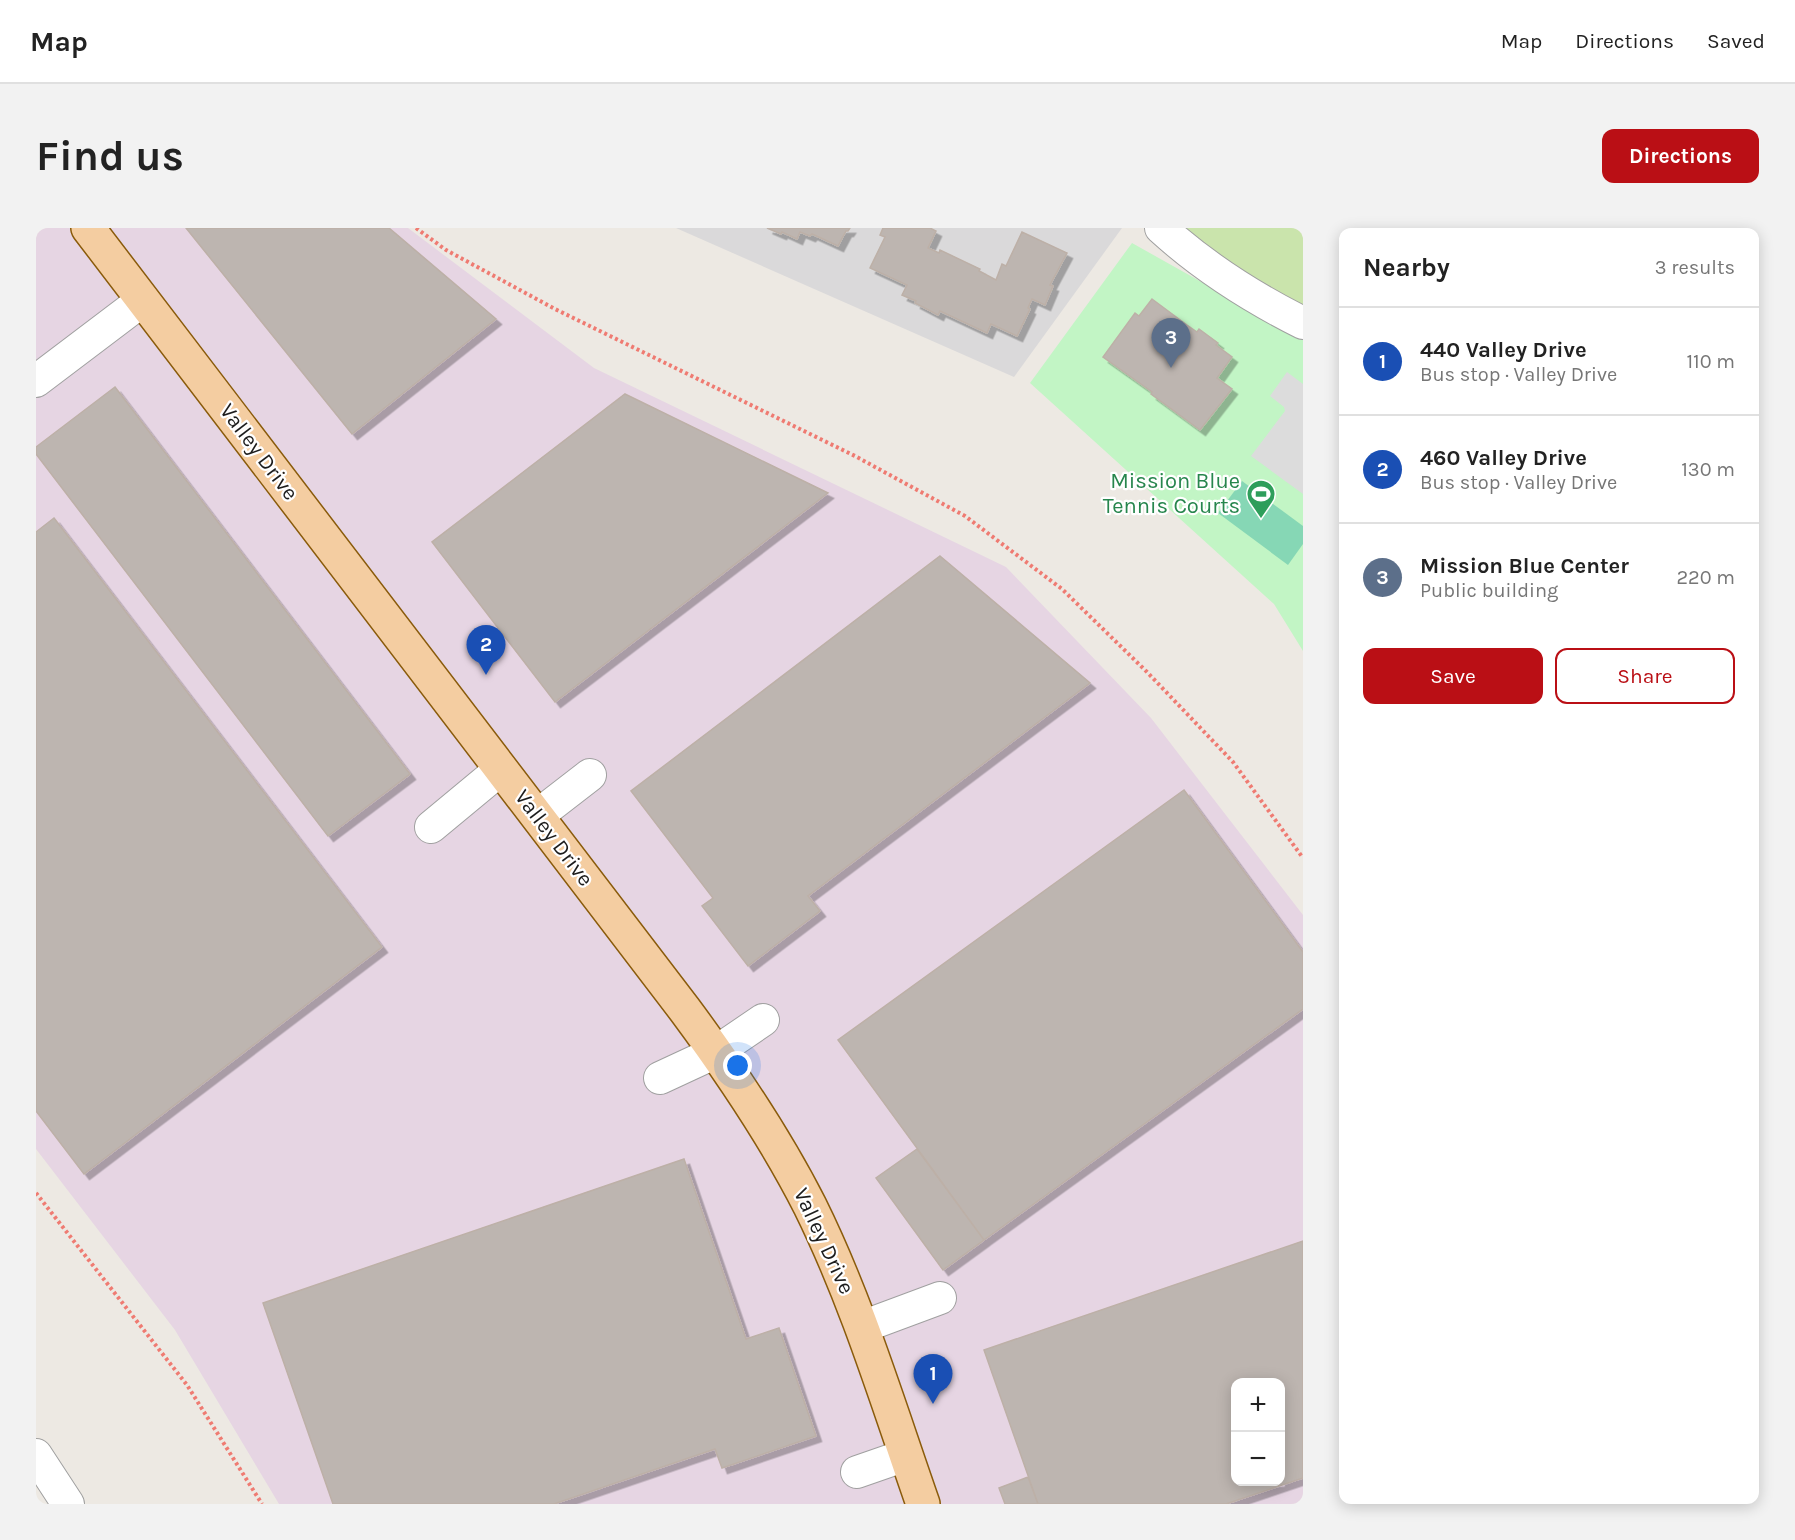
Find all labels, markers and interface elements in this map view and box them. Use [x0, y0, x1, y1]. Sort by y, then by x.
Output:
text: Map [30, 25, 88, 58]
text: Map [1501, 29, 1542, 53]
text: Directions [1575, 29, 1674, 53]
text: Saved [1707, 29, 1765, 53]
button: Directions [1602, 129, 1759, 183]
text: Find us [36, 131, 184, 181]
text: Nearby [1363, 252, 1450, 283]
text: 3 results [1655, 256, 1735, 279]
pin: 3 [1152, 318, 1190, 368]
text: 440 Valley Drive [1420, 337, 1587, 363]
text: 1 [1379, 350, 1386, 373]
text: 110 m [1686, 350, 1735, 373]
text: Bus stop · Valley Drive [1420, 363, 1617, 386]
street label: Valley Drive [214, 399, 304, 505]
text: 460 Valley Drive [1420, 445, 1587, 471]
text: 2 [1376, 458, 1389, 481]
text: 130 m [1681, 458, 1735, 481]
place label: Mission Blue Tennis Courts [1103, 468, 1240, 519]
text: Bus stop · Valley Drive [1420, 471, 1617, 494]
sports icon: Mission Blue Tennis Courts [1245, 478, 1277, 520]
text: Mission Blue Center [1420, 553, 1629, 579]
text: 3 [1376, 566, 1389, 589]
text: 220 m [1676, 566, 1735, 589]
text: Public building [1420, 579, 1558, 602]
pin: 2 [466, 626, 506, 675]
button: Save [1363, 648, 1543, 704]
button: Share [1555, 648, 1735, 704]
street label: Valley Drive [509, 785, 599, 891]
your location [723, 1051, 752, 1080]
street label: Valley Drive [788, 1184, 860, 1298]
pin: 1 [914, 1354, 952, 1404]
map controls [1231, 1378, 1285, 1486]
button: + [1231, 1378, 1285, 1432]
button: − [1231, 1432, 1285, 1486]

